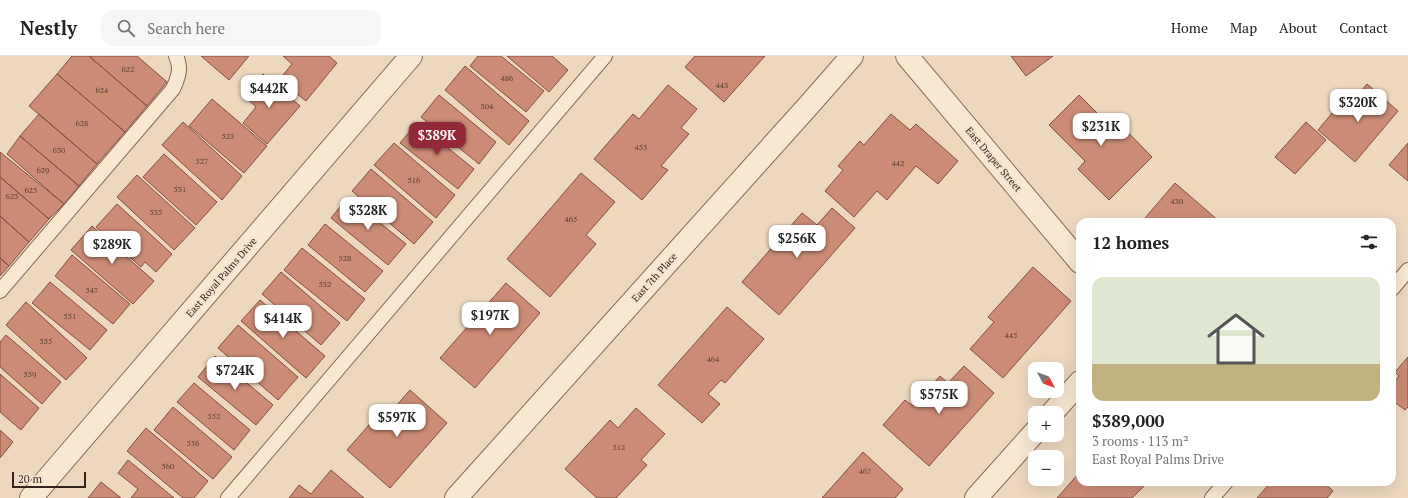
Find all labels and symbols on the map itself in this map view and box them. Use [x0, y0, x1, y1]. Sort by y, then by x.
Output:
house number: 622 [122, 64, 134, 74]
house number: 486 [501, 73, 514, 83]
pin: $442K [241, 75, 297, 109]
house number: 443 [716, 80, 728, 90]
house number: 624 [96, 85, 109, 95]
pin: $320K [1330, 89, 1386, 123]
house number: 504 [481, 101, 494, 111]
pin: $231K [1073, 113, 1129, 147]
house number: 628 [76, 118, 88, 128]
pin: $389K [409, 122, 465, 156]
street label: East Draper Street [963, 124, 1025, 195]
house number: 523 [222, 131, 234, 141]
house number: 455 [635, 142, 647, 152]
house number: 630 [53, 145, 65, 155]
house number: 527 [196, 156, 208, 166]
house number: 442 [892, 158, 904, 168]
house number: 629 [37, 165, 49, 175]
house number: 516 [408, 175, 421, 185]
house number: 531 [174, 184, 186, 194]
house number: 625 [25, 185, 37, 195]
house number: 623 [6, 191, 18, 201]
house number: 430 [1171, 196, 1183, 206]
pin: $328K [340, 197, 396, 231]
house number: 535 [150, 207, 162, 217]
house number: 465 [565, 214, 577, 224]
pin: $256K [769, 225, 825, 259]
pin: $289K [84, 231, 140, 265]
street label: East Royal Palms Drive [183, 235, 260, 320]
street label: East 7th Place [629, 250, 680, 305]
house number: 528 [339, 253, 351, 263]
house number: 532 [319, 279, 331, 289]
house number: 547 [86, 285, 98, 295]
pin: $197K [462, 302, 518, 336]
pin: $414K [255, 305, 311, 339]
house number: 551 [64, 311, 76, 321]
house number: 445 [1005, 330, 1017, 340]
house number: 555 [40, 336, 52, 346]
house number: 464 [707, 354, 720, 364]
pin: $724K [207, 357, 263, 391]
north arrow [1028, 362, 1064, 398]
house number: 559 [24, 369, 36, 379]
pin: $575K [911, 381, 967, 415]
pin: $597K [369, 404, 425, 438]
house number: 552 [208, 411, 220, 421]
house number: 556 [187, 438, 200, 448]
house number: 512 [613, 442, 625, 452]
house number: 560 [162, 461, 174, 471]
house number: 467 [859, 466, 871, 476]
scale bar [12, 470, 86, 489]

